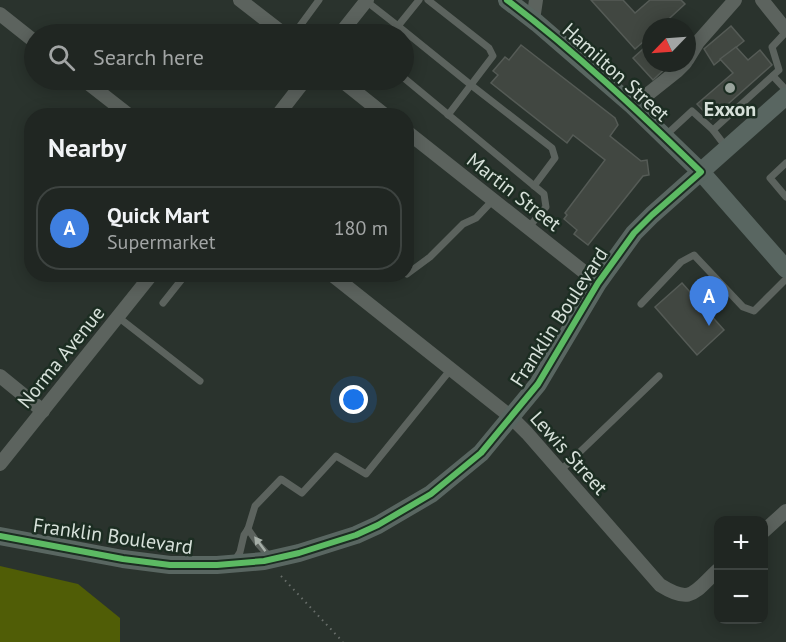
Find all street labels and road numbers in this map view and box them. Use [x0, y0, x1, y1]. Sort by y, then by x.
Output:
street label: Hamilton Street [557, 17, 675, 127]
street label: Martin Street [462, 147, 567, 237]
street label: Franklin Boulevard [504, 242, 614, 392]
street label: Norma Avenue [12, 301, 110, 413]
street label: Lewis Street [525, 406, 614, 501]
street label: Franklin Boulevard [32, 512, 194, 560]

